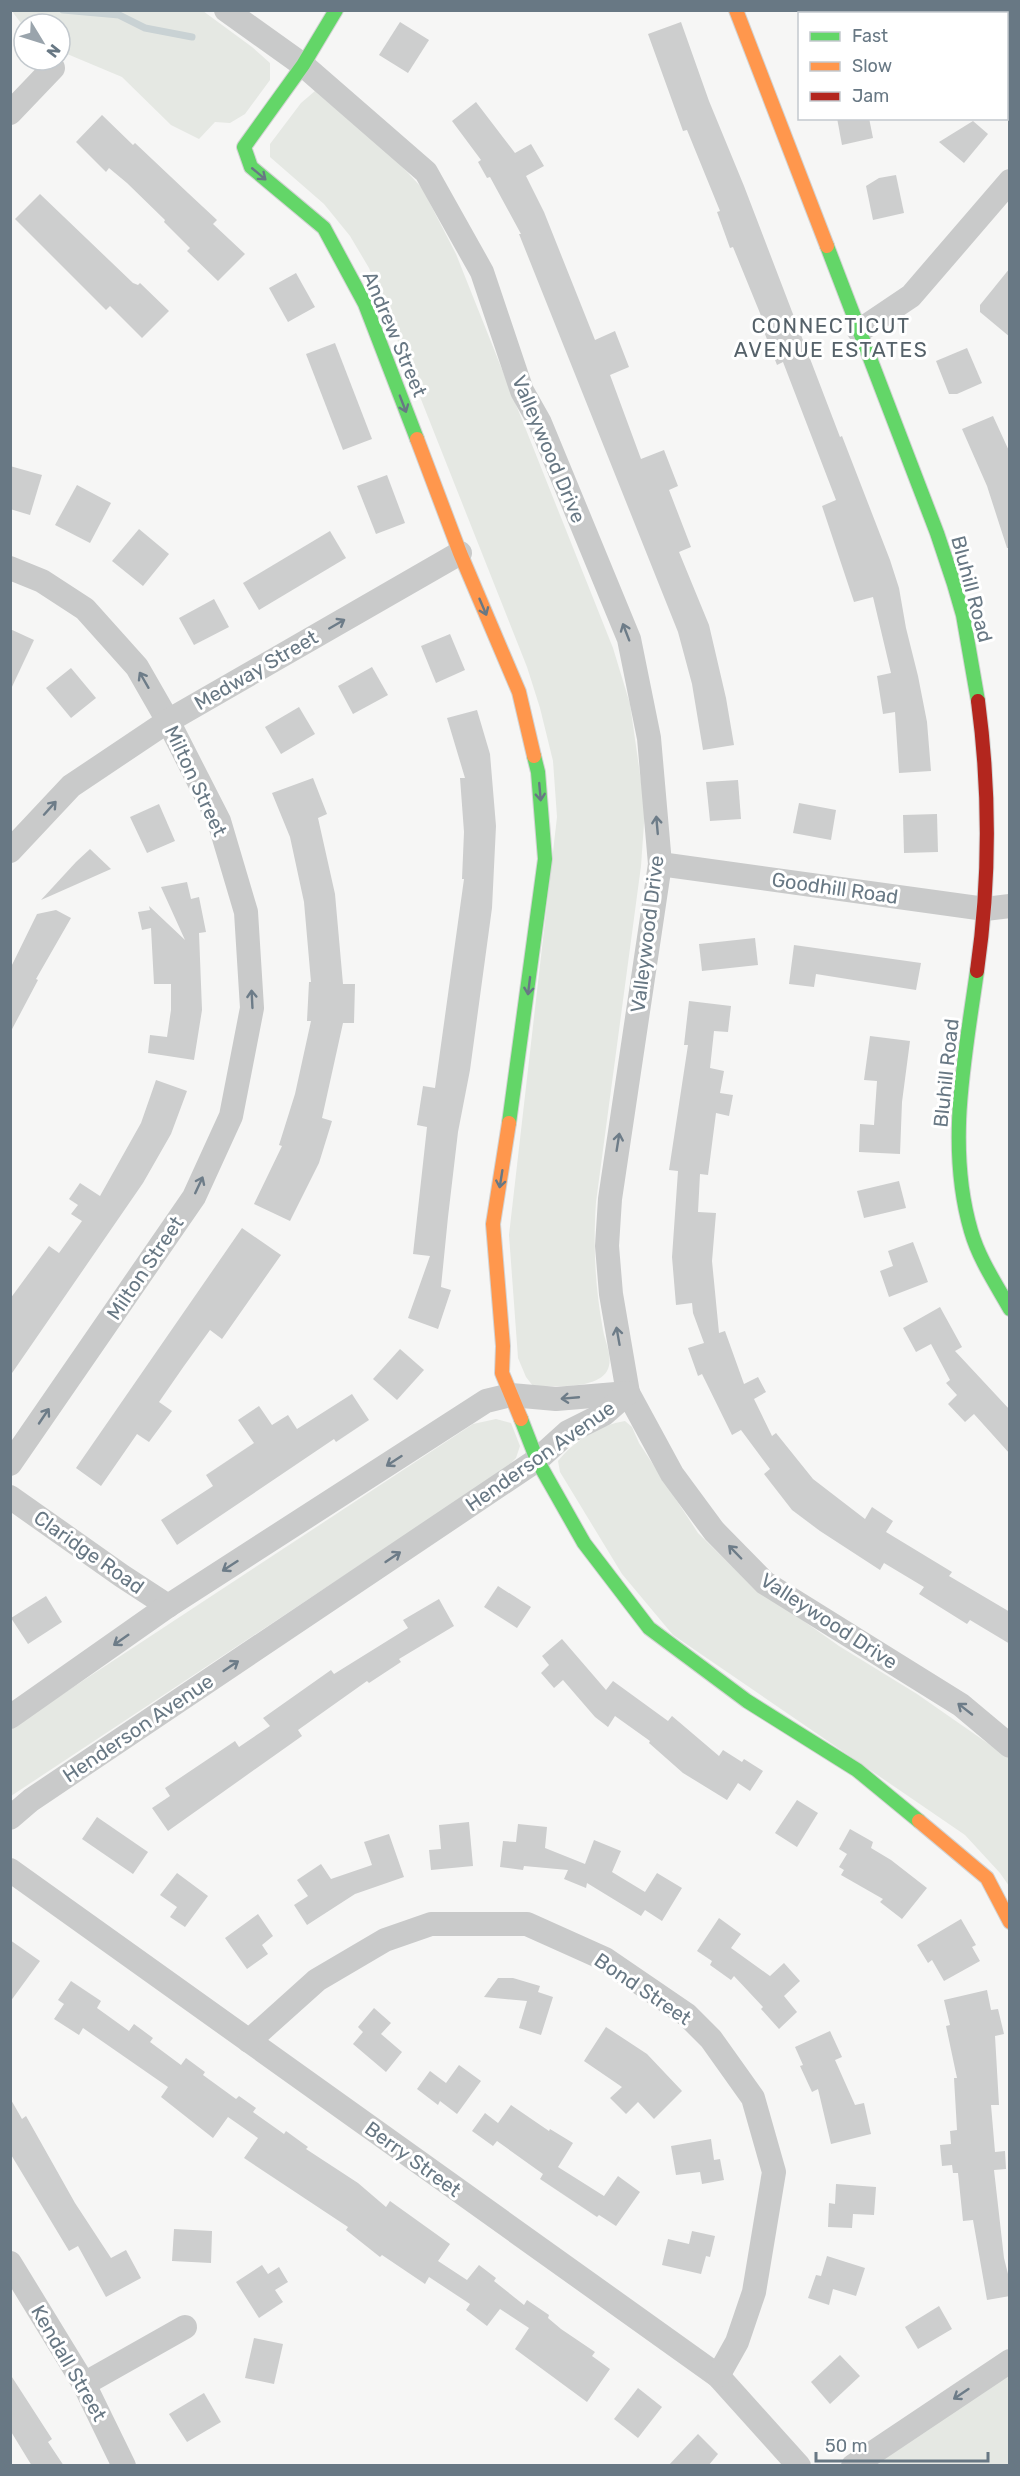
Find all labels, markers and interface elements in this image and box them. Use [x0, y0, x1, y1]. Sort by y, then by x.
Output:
north arrow [12, 12, 72, 72]
legend [798, 12, 1008, 120]
text: Fast [852, 25, 888, 47]
text: N [42, 41, 64, 61]
text: Slow [852, 55, 892, 77]
text: Jam [852, 85, 889, 107]
one-way arrow [250, 167, 266, 180]
street label: Andrew Street [358, 268, 432, 401]
district label: CONNECTICUT AVENUE ESTATES [734, 313, 928, 362]
street label: Valleywood Drive [507, 371, 591, 527]
one-way arrow [399, 395, 410, 413]
street label: Bluhill Road [946, 533, 998, 645]
one-way arrow [478, 597, 489, 616]
one-way arrow [327, 618, 345, 629]
one-way arrow [620, 624, 631, 642]
street label: Medway Street [190, 625, 322, 715]
one-way arrow [138, 671, 150, 688]
street label: Milton Street [160, 722, 232, 840]
one-way arrow [535, 782, 546, 802]
one-way arrow [43, 801, 57, 816]
one-way arrow [651, 815, 662, 835]
street label: Valleywood Drive [625, 854, 669, 1014]
street label: Goodhill Road [770, 867, 900, 909]
one-way arrow [523, 976, 534, 995]
one-way arrow [246, 989, 257, 1009]
street label: Bluhill Road [928, 1017, 964, 1129]
one-way arrow [613, 1133, 624, 1153]
one-way arrow [495, 1168, 506, 1188]
one-way arrow [194, 1176, 206, 1194]
street label: Milton Street [102, 1212, 189, 1324]
one-way arrow [612, 1326, 623, 1346]
one-way arrow [561, 1393, 580, 1404]
street label: Henderson Avenue [461, 1396, 619, 1516]
one-way arrow [38, 1408, 50, 1425]
one-way arrow [385, 1454, 402, 1467]
street label: Claridge Road [29, 1505, 149, 1599]
one-way arrow [728, 1545, 742, 1560]
one-way arrow [384, 1551, 401, 1563]
one-way arrow [222, 1561, 239, 1573]
street label: Valleywood Drive [756, 1568, 902, 1674]
one-way arrow [113, 1634, 129, 1646]
one-way arrow [222, 1659, 239, 1671]
street label: Henderson Avenue [58, 1669, 218, 1787]
one-way arrow [957, 1703, 973, 1715]
street label: Bond Street [590, 1948, 696, 2030]
street label: Berry Street [360, 2116, 466, 2202]
street label: Kendall Street [26, 2301, 112, 2425]
one-way arrow [953, 2388, 970, 2400]
scale bar [816, 2425, 988, 2463]
text: 50 m [825, 2435, 868, 2457]

